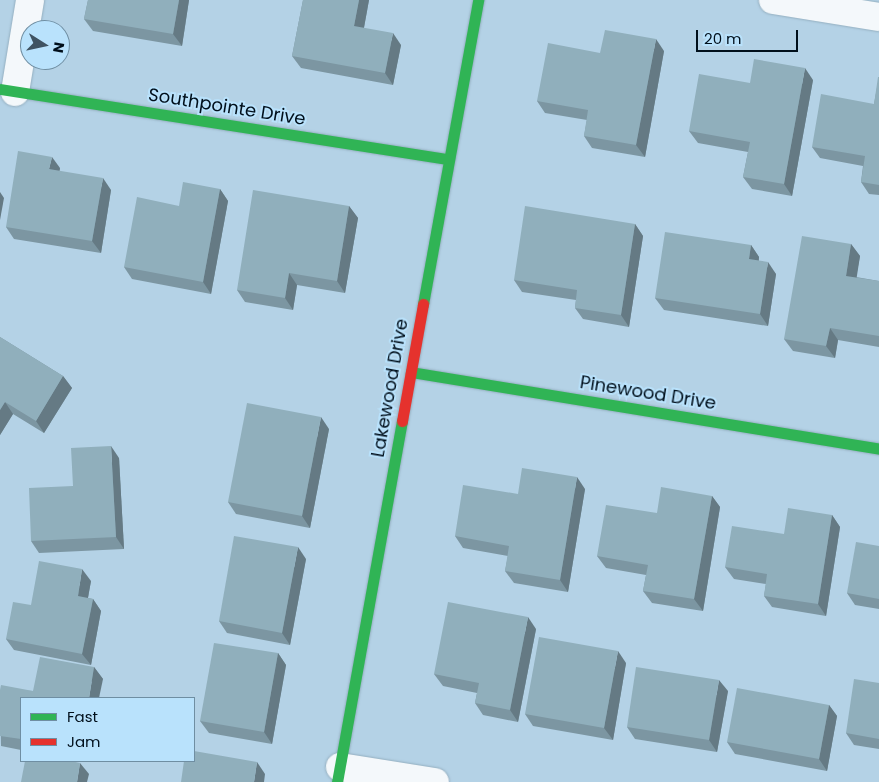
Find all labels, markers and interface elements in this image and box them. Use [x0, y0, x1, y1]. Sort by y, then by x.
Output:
north arrow [20, 20, 70, 70]
scale bar [699, 20, 802, 52]
text: 20 m [704, 28, 742, 49]
text: N [48, 41, 70, 54]
street label: Southpointe Drive [147, 84, 307, 130]
street label: Lakewood Drive [367, 317, 413, 459]
street label: Pinewood Drive [578, 372, 718, 414]
legend [20, 697, 195, 762]
text: Fast [67, 706, 98, 727]
text: Jam [67, 731, 101, 752]

